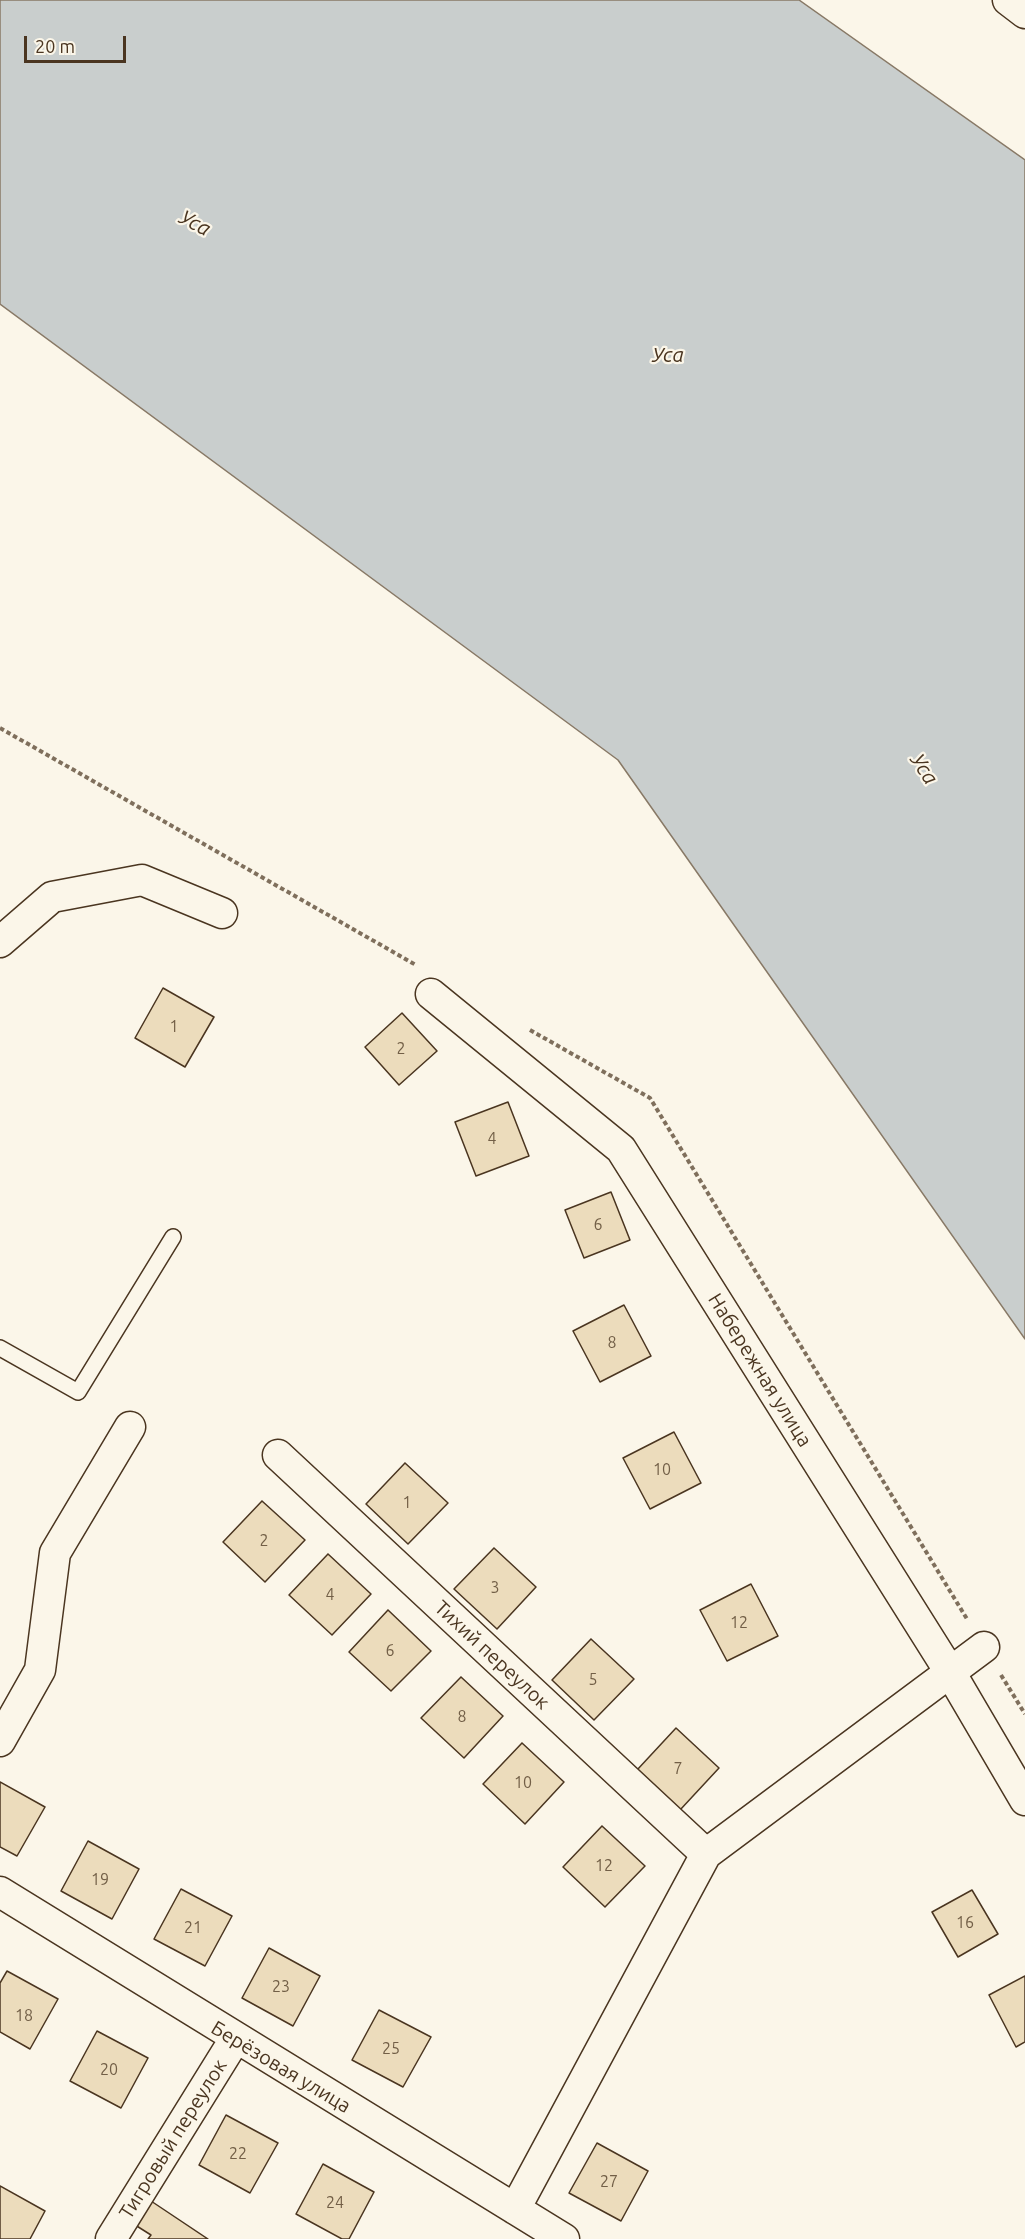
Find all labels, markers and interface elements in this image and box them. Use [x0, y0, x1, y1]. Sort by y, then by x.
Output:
scale bar [27, 24, 129, 62]
text: 20 m [35, 36, 75, 56]
water label: Уса [175, 204, 215, 242]
water label: Уса [652, 342, 684, 368]
water label: Уса [905, 749, 943, 789]
house number: 1 [169, 1017, 179, 1037]
house number: 2 [396, 1039, 406, 1059]
house number: 4 [487, 1129, 497, 1149]
house number: 6 [593, 1215, 603, 1235]
street label: Набережная улица [703, 1289, 817, 1451]
house number: 8 [607, 1333, 617, 1353]
house number: 10 [653, 1460, 671, 1480]
house number: 1 [402, 1493, 412, 1513]
house number: 2 [259, 1531, 269, 1551]
house number: 3 [490, 1578, 500, 1598]
house number: 4 [325, 1585, 335, 1605]
street label: Тихий переулок [430, 1596, 554, 1714]
house number: 12 [730, 1613, 748, 1633]
house number: 6 [385, 1641, 395, 1661]
house number: 5 [588, 1670, 598, 1690]
house number: 8 [457, 1707, 467, 1727]
house number: 7 [673, 1759, 683, 1779]
house number: 10 [514, 1773, 532, 1793]
house number: 12 [595, 1856, 613, 1876]
house number: 19 [91, 1870, 109, 1890]
house number: 16 [956, 1913, 974, 1933]
house number: 21 [184, 1918, 202, 1938]
house number: 23 [272, 1977, 290, 1997]
house number: 18 [15, 2006, 33, 2026]
street label: Берёзовая улица [207, 2016, 355, 2118]
house number: 25 [382, 2039, 400, 2059]
street label: Тигровый переулок [114, 2055, 232, 2223]
house number: 20 [100, 2060, 118, 2080]
house number: 22 [229, 2144, 247, 2164]
house number: 27 [600, 2172, 618, 2192]
house number: 24 [326, 2193, 344, 2213]

